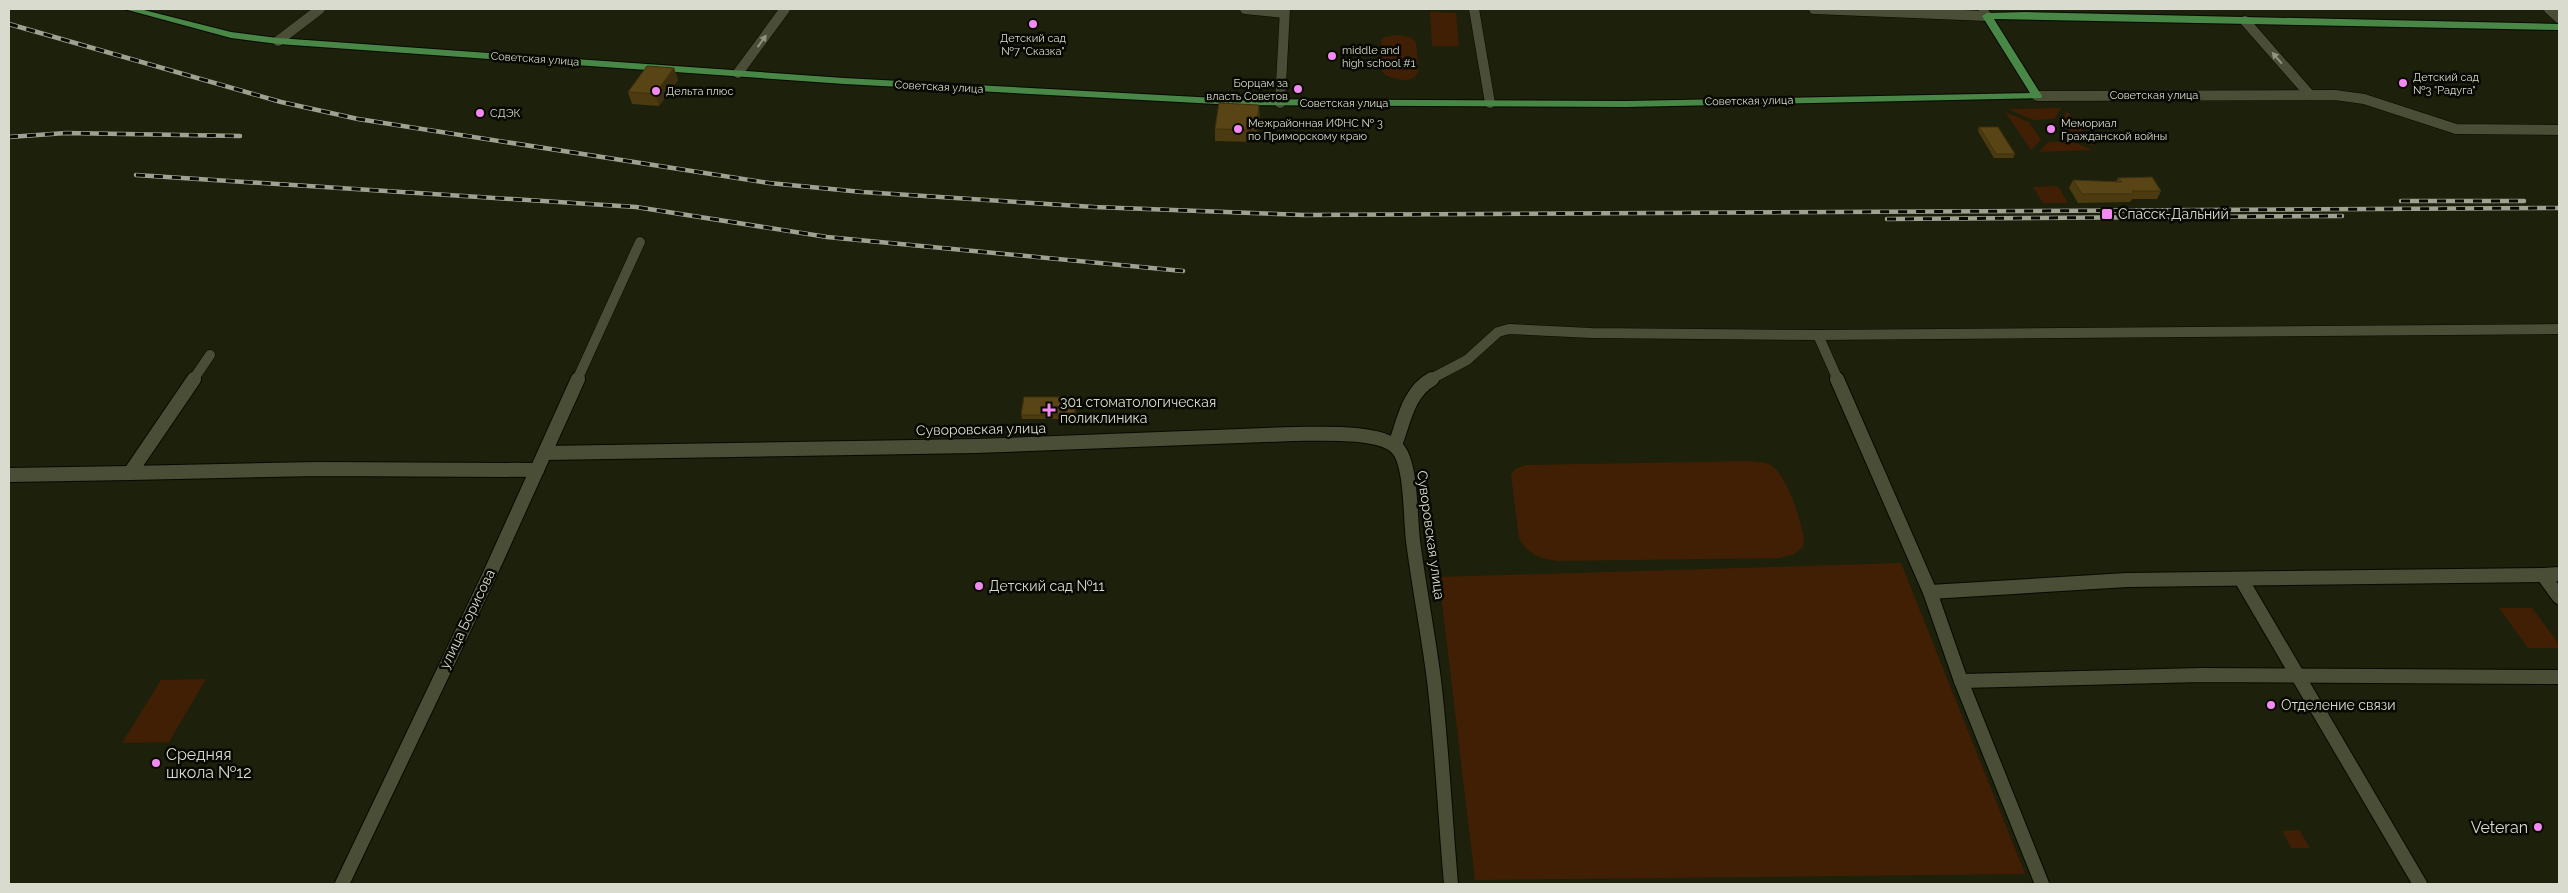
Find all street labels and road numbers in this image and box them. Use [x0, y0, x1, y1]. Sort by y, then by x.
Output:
street label: Советская улица [490, 49, 580, 69]
street label: Советская улица [894, 78, 984, 96]
street label: Советская улица [2110, 89, 2198, 102]
street label: Советская улица [1705, 94, 1793, 108]
street label: Советская улица [1300, 97, 1388, 110]
street label: Суворовская улица [916, 420, 1046, 438]
street label: Суворовская улица [1414, 469, 1448, 601]
street label: улица Борисова [436, 567, 498, 671]

